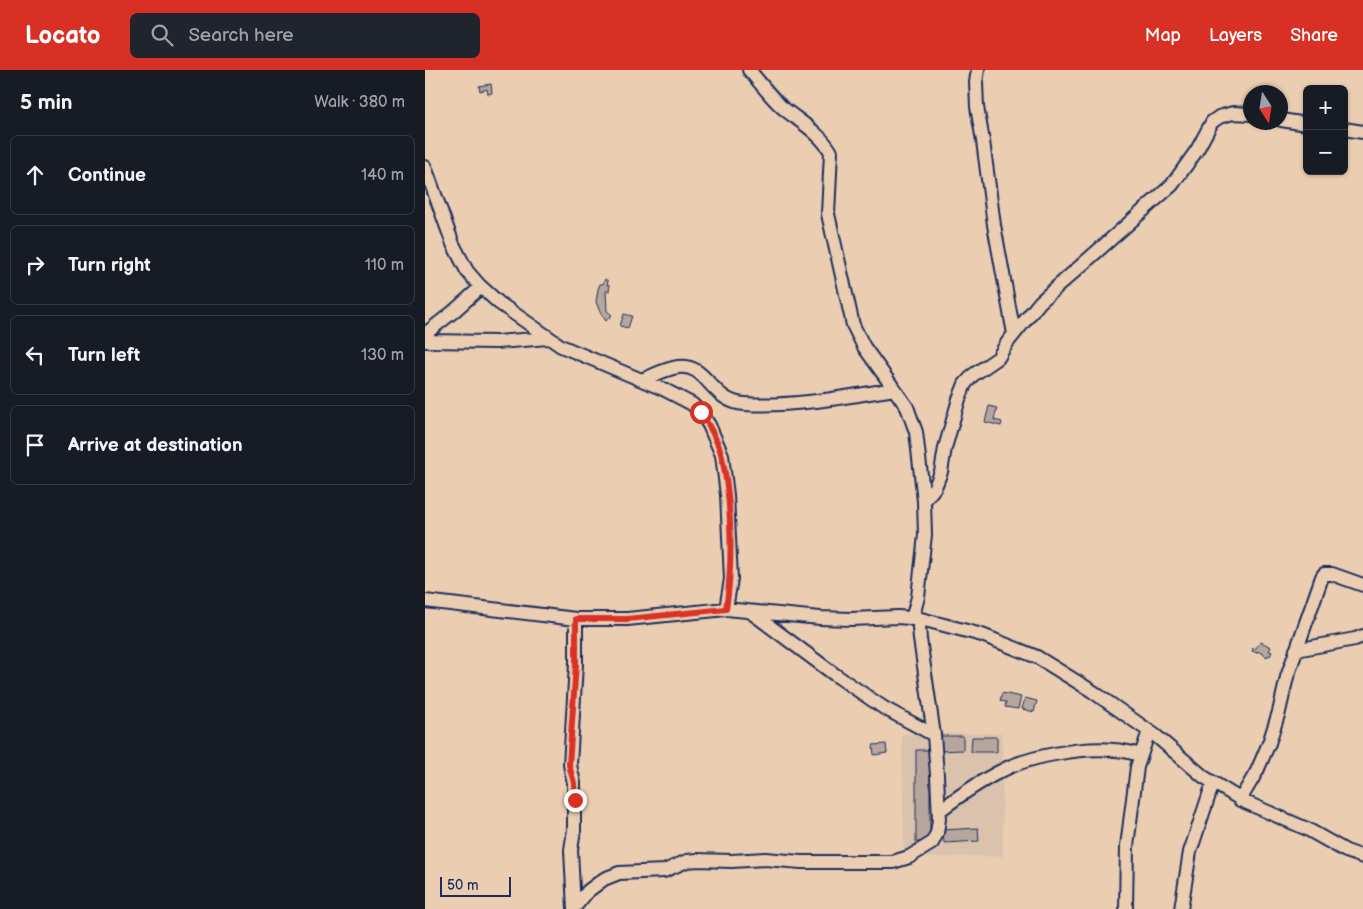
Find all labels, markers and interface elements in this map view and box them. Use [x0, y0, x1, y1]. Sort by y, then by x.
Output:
search box [130, 13, 480, 58]
text: Locato [25, 21, 100, 50]
icon: search [148, 21, 176, 49]
text: Search here [188, 24, 294, 47]
text: Map [1145, 25, 1181, 46]
text: Layers [1209, 25, 1262, 46]
text: Share [1290, 25, 1338, 46]
north arrow [1243, 85, 1288, 130]
map controls [1303, 85, 1348, 175]
button: + [1303, 85, 1348, 130]
text: 5 min [20, 90, 73, 115]
text: Walk · 380 m [314, 93, 405, 112]
button: − [1303, 130, 1348, 175]
icon: ahead [21, 161, 49, 189]
text: Continue [68, 164, 146, 187]
text: 140 m [361, 166, 404, 185]
icon: right [21, 251, 49, 279]
text: Turn right [68, 254, 151, 277]
text: 110 m [365, 256, 404, 275]
icon: left [21, 341, 49, 369]
text: Turn left [68, 344, 140, 367]
text: 130 m [361, 346, 404, 365]
route start [690, 401, 713, 424]
icon: arrive [21, 431, 49, 459]
text: Arrive at destination [68, 434, 243, 457]
route end [564, 789, 587, 812]
scale bar [440, 874, 511, 897]
text: 50 m [447, 877, 479, 894]

